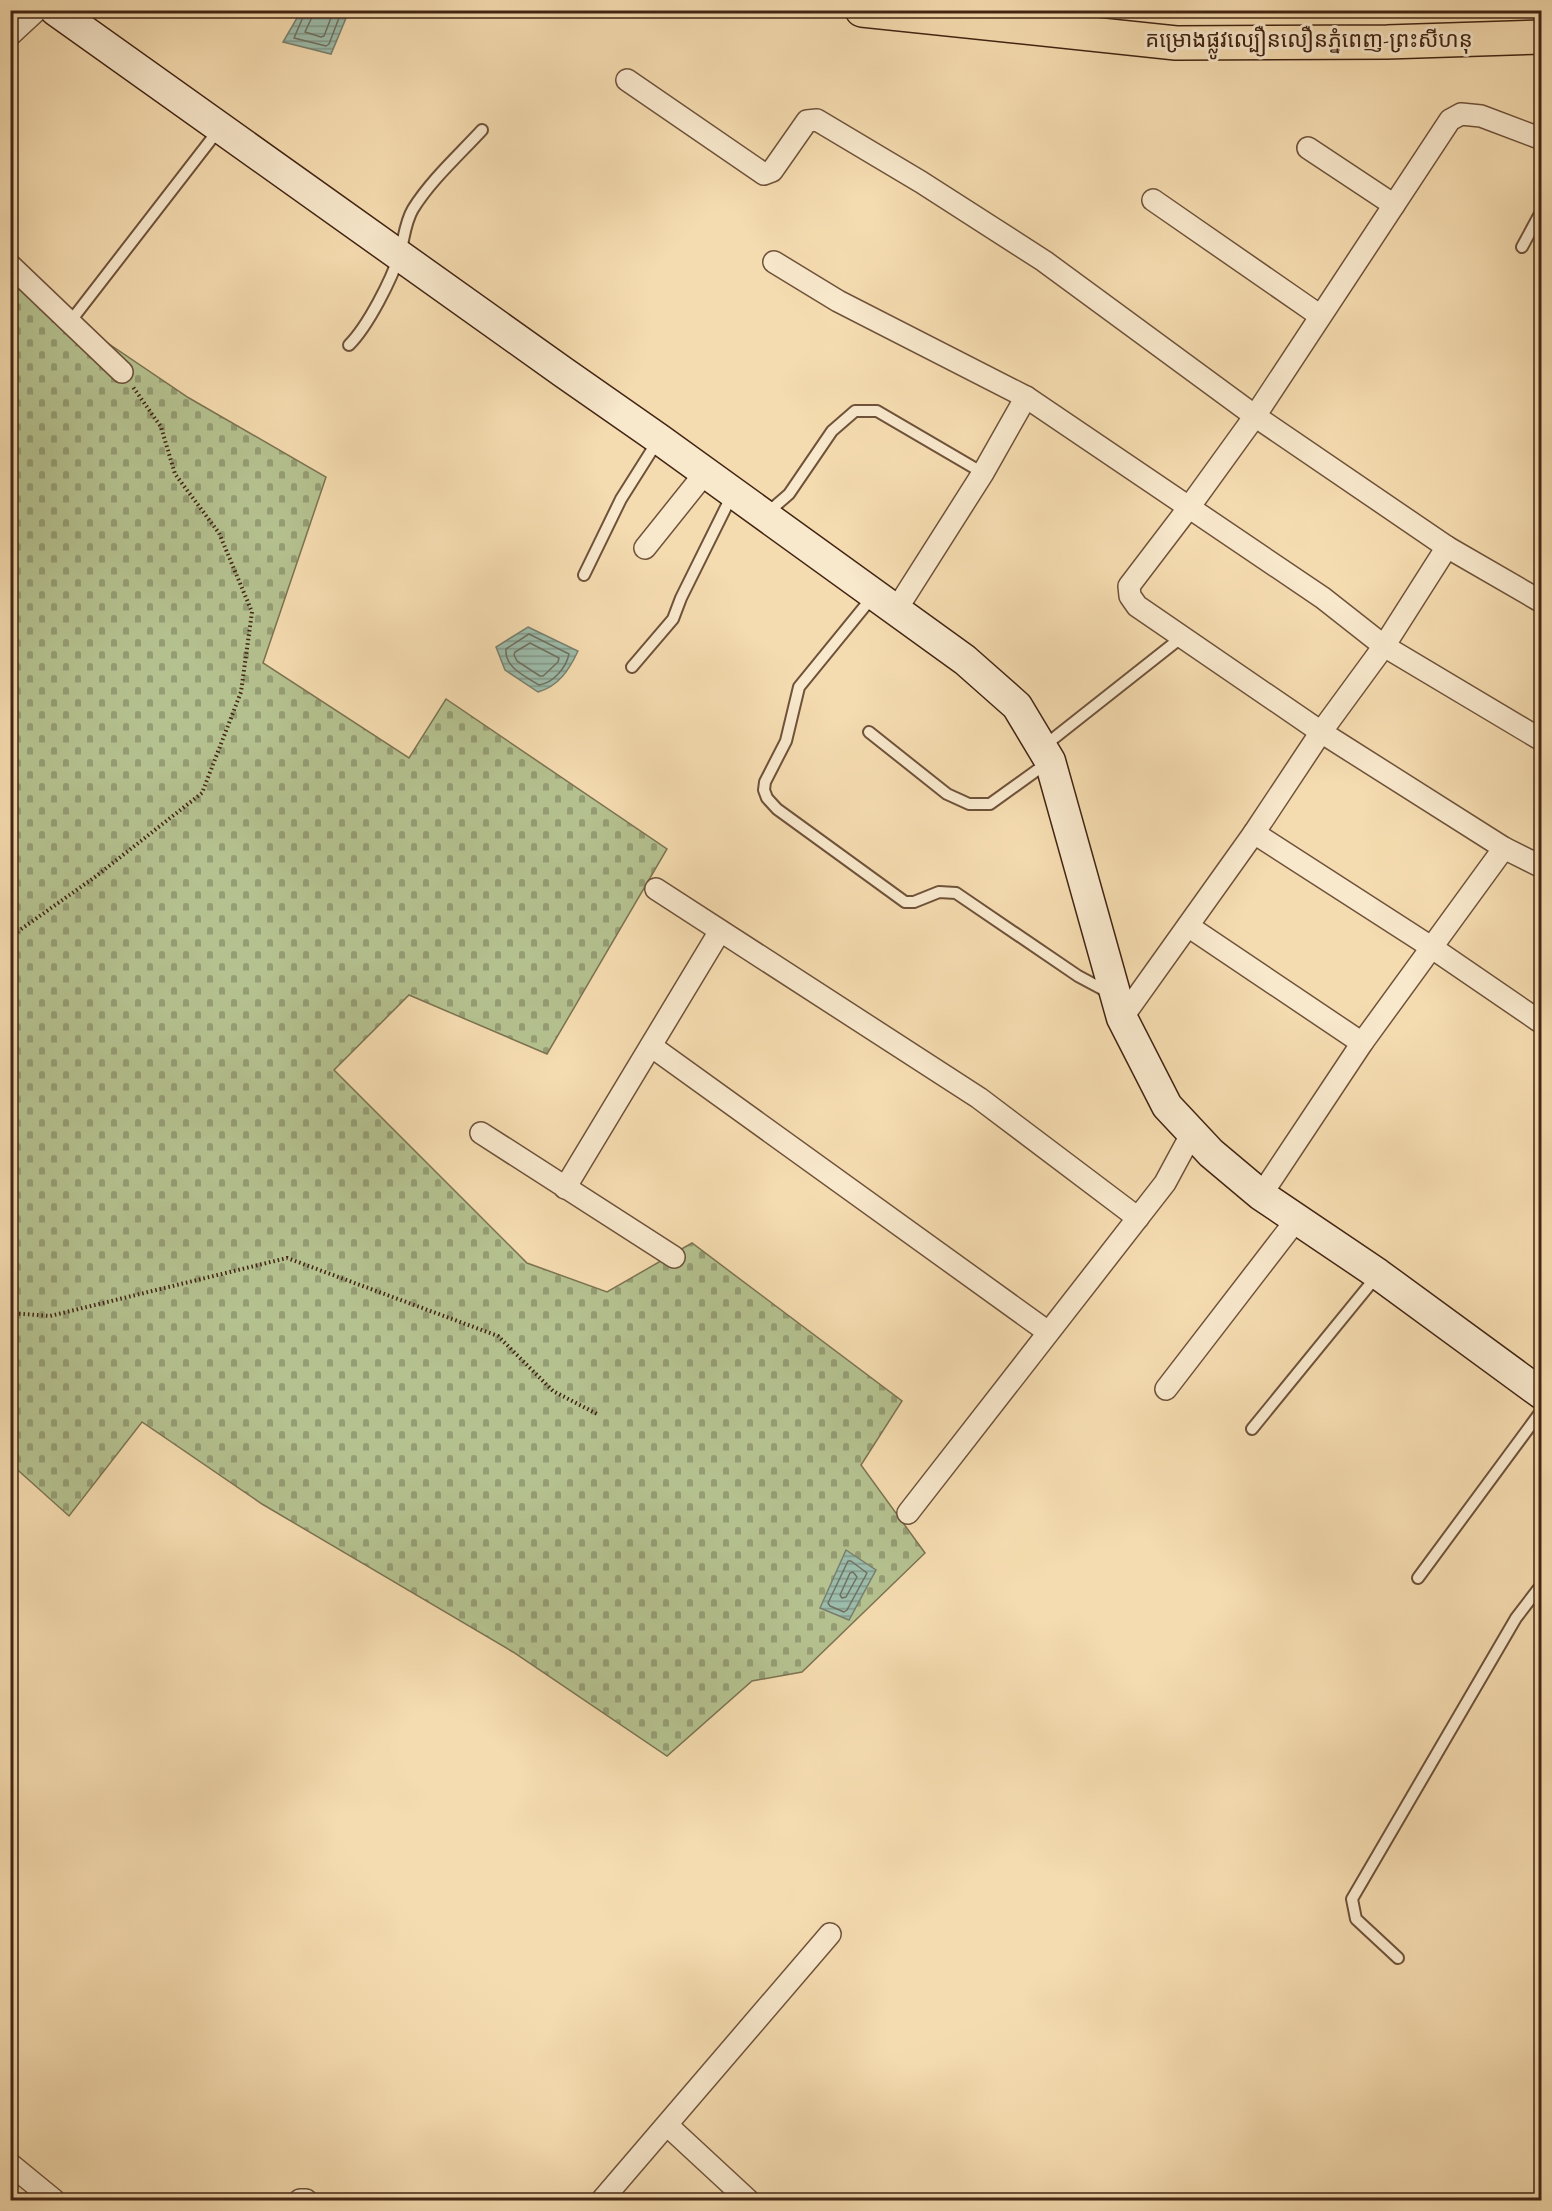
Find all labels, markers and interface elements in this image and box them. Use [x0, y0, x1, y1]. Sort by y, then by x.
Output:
street label: គម្រោងផ្លូវល្បឿនលឿនភ្នំពេញ-ព្រះសីហនុ [1145, 25, 1473, 60]

